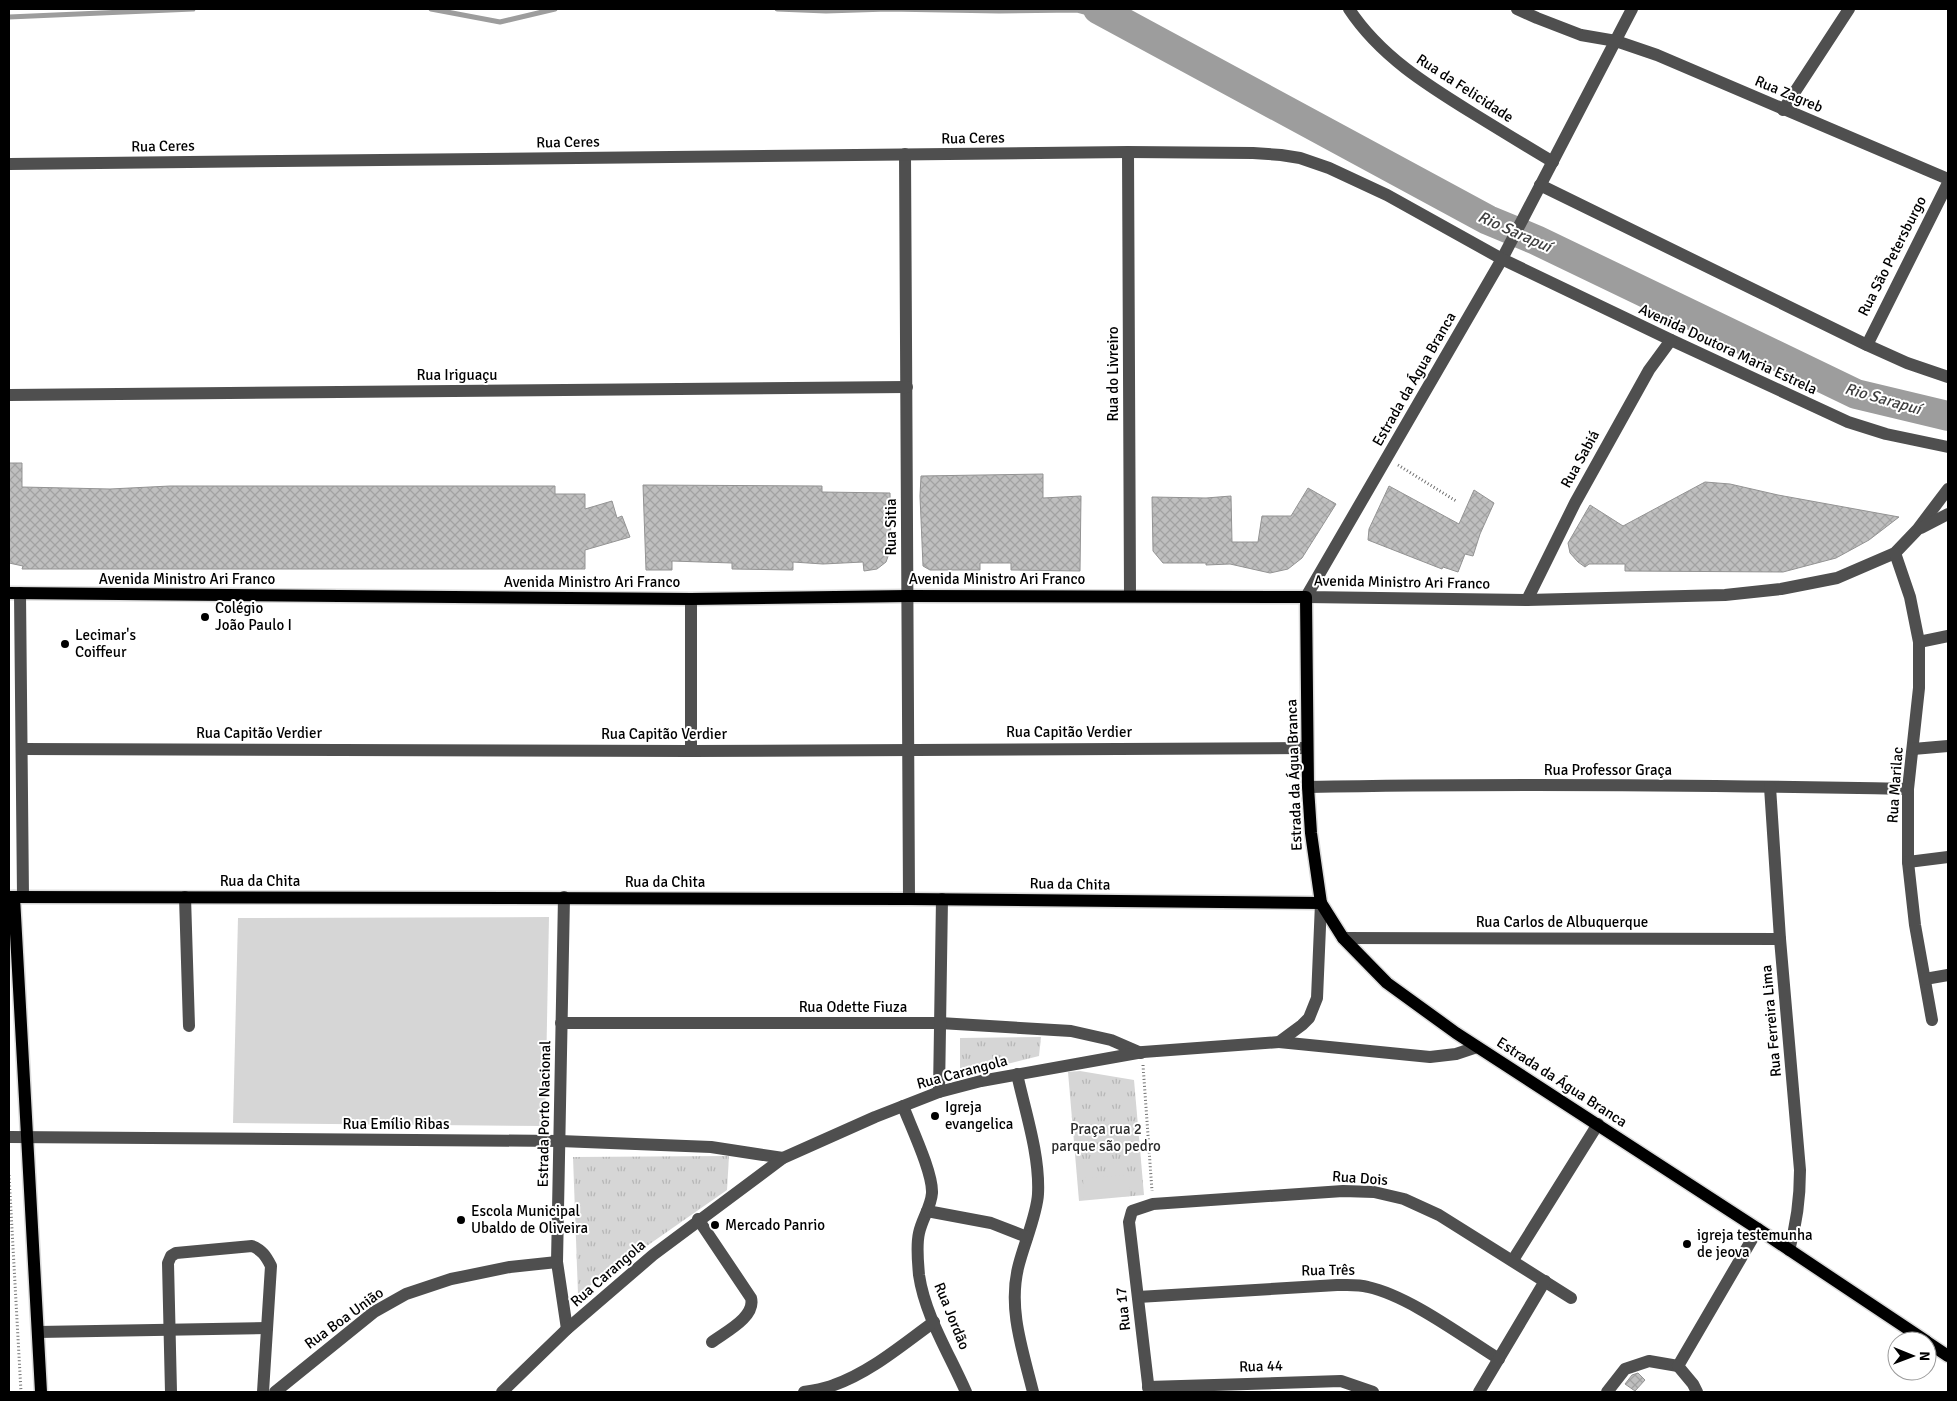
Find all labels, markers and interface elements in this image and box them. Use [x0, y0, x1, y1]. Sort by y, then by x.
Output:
street label: Rua da Felicidade [1413, 50, 1517, 126]
street label: Rua Zagreb [1752, 72, 1826, 116]
street label: Rua Ceres [941, 128, 1005, 148]
street label: Rua Ceres [536, 132, 600, 152]
street label: Rua Ceres [131, 136, 195, 156]
street label: Rua São Petersburgo [1854, 193, 1930, 319]
water label: Rio Sarapuí [1475, 207, 1557, 258]
street label: Avenida Doutora Maria Estrela [1636, 300, 1820, 398]
street label: Estrada da Água Branca [1367, 308, 1460, 449]
street label: Rua do Livreiro [1104, 326, 1122, 421]
street label: Rua Iriguaçu [417, 366, 497, 384]
water label: Rio Sarapuí [1842, 379, 1926, 420]
street label: Rua Sabiá [1557, 427, 1603, 491]
street label: Rua Sitia [882, 498, 900, 556]
street label: Avenida Ministro Ari Franco [99, 570, 275, 588]
street label: Avenida Ministro Ari Franco [909, 570, 1085, 588]
street label: Avenida Ministro Ari Franco [1314, 571, 1491, 593]
street label: Avenida Ministro Ari Franco [504, 573, 680, 591]
place label: Colégio João Paulo I [215, 599, 292, 634]
marker: Colégio João Paulo I [199, 611, 211, 623]
place label: Lecimar's Coiffeur [75, 626, 136, 661]
marker: Lecimar's Coiffeur [59, 638, 71, 650]
street label: Estrada da Água Branca [1281, 699, 1306, 851]
street label: Rua Capitão Verdier [1006, 723, 1132, 741]
street label: Rua Capitão Verdier [196, 724, 322, 742]
street label: Rua Capitão Verdier [601, 725, 727, 743]
street label: Rua Marilac [1883, 746, 1907, 824]
street label: Rua Professor Graça [1544, 761, 1672, 779]
street label: Rua da Chita [220, 872, 300, 890]
street label: Rua da Chita [625, 873, 705, 891]
street label: Rua da Chita [1029, 874, 1111, 894]
street label: Rua Carlos de Albuquerque [1476, 913, 1648, 931]
street label: Rua Ferreira Lima [1757, 964, 1785, 1078]
street label: Rua Odette Fiuza [799, 998, 907, 1016]
street label: Estrada da Água Branca [1493, 1032, 1631, 1131]
street label: Estrada Porto Nacional [534, 1040, 554, 1188]
street label: Rua Carangola [915, 1051, 1009, 1093]
place label: Igreja evangelica [945, 1098, 1013, 1133]
marker: Igreja evangelica [929, 1110, 941, 1122]
street label: Rua Emílio Ribas [343, 1115, 450, 1133]
park label: Praça rua 2 parque são pedro [1051, 1120, 1161, 1155]
street label: Rua Dois [1331, 1167, 1389, 1189]
place label: Escola Municipal Ubaldo de Oliveira [471, 1202, 588, 1237]
marker: Escola Municipal Ubaldo de Oliveira [455, 1214, 467, 1226]
place label: Mercado Panrio [725, 1216, 825, 1234]
marker: Mercado Panrio [709, 1219, 721, 1231]
place label: igreja testemunha de jeova [1697, 1226, 1813, 1261]
street label: Rua Carangola [567, 1236, 649, 1310]
marker: igreja testemunha de jeova [1681, 1238, 1693, 1250]
street label: Rua Três [1301, 1261, 1355, 1279]
street label: Rua Jordão [930, 1280, 974, 1352]
street label: Rua Boa União [301, 1283, 387, 1353]
street label: Rua 17 [1112, 1286, 1134, 1332]
north arrow [1887, 1331, 1937, 1381]
text: N [1916, 1351, 1933, 1361]
street label: Rua 44 [1239, 1356, 1283, 1376]

